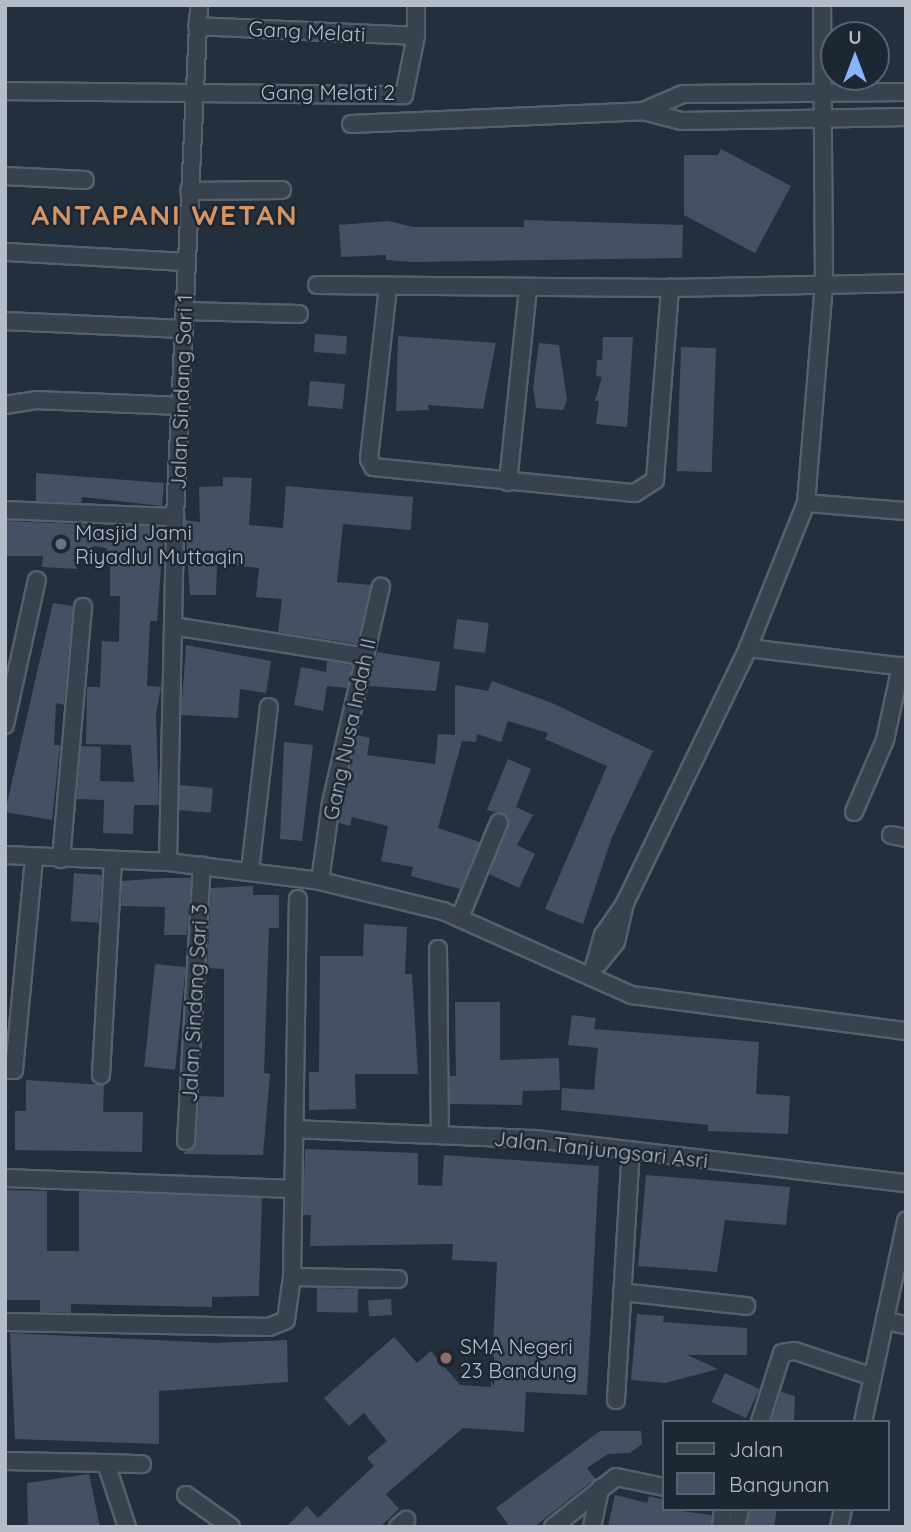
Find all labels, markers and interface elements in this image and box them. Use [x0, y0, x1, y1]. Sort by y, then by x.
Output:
street label: Gang Melati [248, 15, 366, 47]
north arrow [820, 21, 890, 91]
text: U [848, 25, 862, 49]
street label: Gang Melati 2 [261, 79, 395, 105]
district label: ANTAPANI WETAN [33, 198, 297, 232]
street label: Jalan Sindang Sari 1 [165, 294, 197, 490]
place label: Masjid Jami Riyadlul Muttaqin [75, 519, 244, 569]
marker: Masjid Jami Riyadlul Muttaqin [53, 536, 69, 552]
street label: Gang Nusa Indah II [317, 636, 381, 822]
street label: Jalan Sindang Sari 3 [176, 903, 212, 1103]
street label: Jalan Tanjungsari Asri [493, 1125, 709, 1173]
place label: SMA Negeri 23 Bandung [460, 1333, 577, 1383]
marker: SMA Negeri 23 Bandung [438, 1350, 454, 1366]
legend [662, 1420, 890, 1511]
text: Jalan [729, 1436, 783, 1462]
text: Bangunan [729, 1471, 829, 1497]

